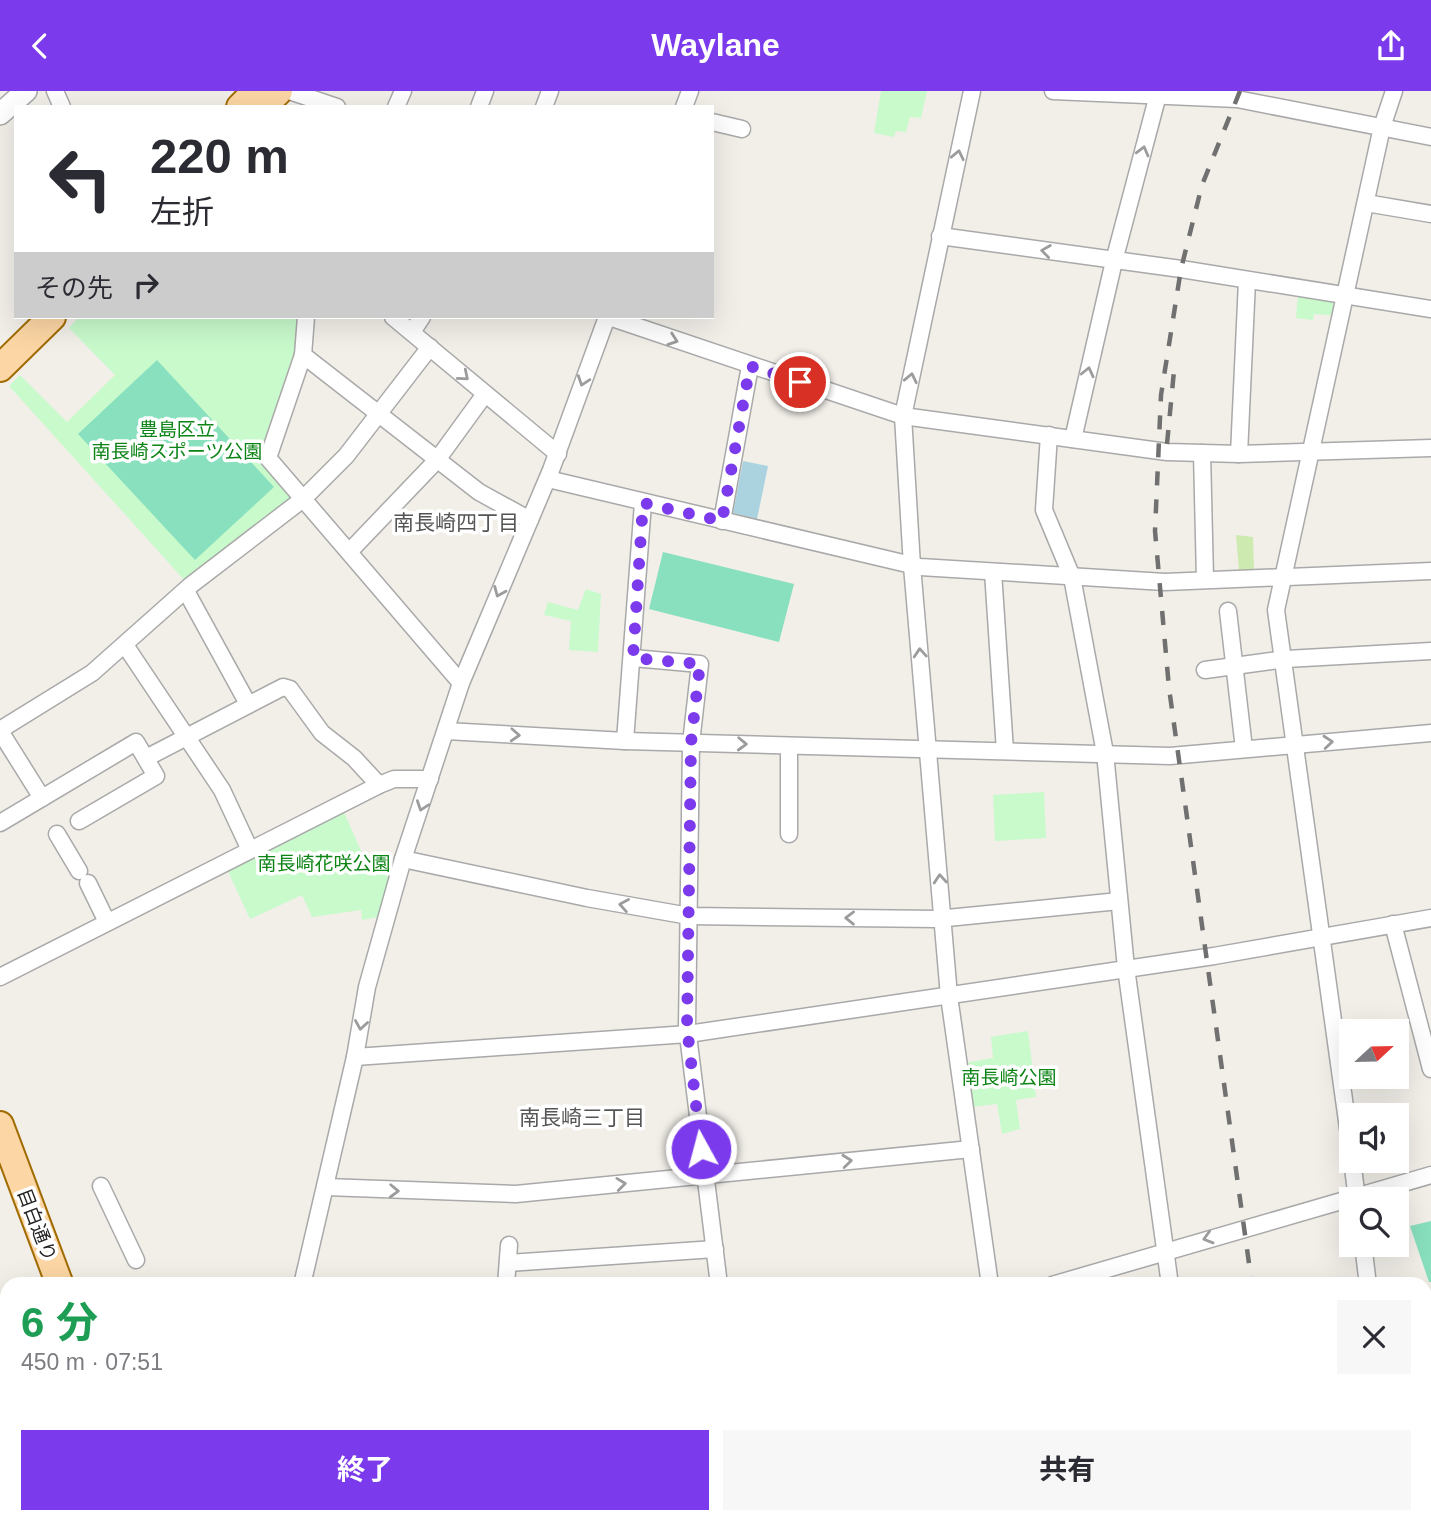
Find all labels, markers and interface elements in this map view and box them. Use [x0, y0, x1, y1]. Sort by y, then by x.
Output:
icon: back [21, 27, 59, 65]
text: Waylane [651, 27, 780, 63]
icon: share [1372, 27, 1410, 65]
text: 220 m [150, 129, 289, 183]
icon: left [35, 133, 126, 224]
one-way arrow [1134, 145, 1149, 157]
one-way arrow [950, 149, 964, 161]
text: 左折 [150, 194, 214, 230]
one-way arrow [1041, 244, 1052, 259]
icon: right [127, 266, 165, 304]
text: その先 [35, 273, 113, 303]
one-way arrow [667, 332, 679, 346]
pin [770, 352, 830, 412]
icon: arrive [781, 363, 819, 401]
one-way arrow [1080, 366, 1094, 378]
one-way arrow [456, 368, 469, 380]
one-way arrow [902, 372, 917, 384]
one-way arrow [577, 374, 591, 386]
park label: 豊島区立 南長崎スポーツ公園 [92, 419, 262, 462]
district label: 南長崎四丁目 [393, 511, 519, 534]
one-way arrow [494, 585, 508, 597]
one-way arrow [913, 647, 928, 658]
one-way arrow [509, 727, 520, 742]
one-way arrow [1323, 735, 1334, 750]
one-way arrow [737, 737, 748, 752]
one-way arrow [415, 799, 430, 811]
park label: 南長崎花咲公園 [257, 853, 391, 874]
one-way arrow [933, 873, 948, 884]
one-way arrow [618, 898, 630, 913]
one-way arrow [845, 910, 855, 926]
one-way arrow [354, 1019, 369, 1030]
north arrow [1339, 1019, 1409, 1089]
map controls [1339, 1019, 1409, 1257]
park label: 南長崎公園 [961, 1067, 1057, 1088]
button: sound [1339, 1103, 1409, 1173]
district label: 南長崎三丁目 [519, 1106, 645, 1129]
position arrow [664, 1112, 738, 1186]
one-way arrow [842, 1154, 853, 1169]
one-way arrow [615, 1177, 626, 1192]
one-way arrow [388, 1183, 399, 1198]
street label: 目白通り [14, 1186, 60, 1264]
button: search [1339, 1187, 1409, 1257]
one-way arrow [1203, 1229, 1215, 1244]
text: 6 分 [21, 1299, 98, 1346]
button: close [1337, 1300, 1411, 1374]
text: 450 m · 07:51 [21, 1349, 163, 1375]
button: 終了 [21, 1430, 709, 1510]
button: 共有 [723, 1430, 1411, 1510]

